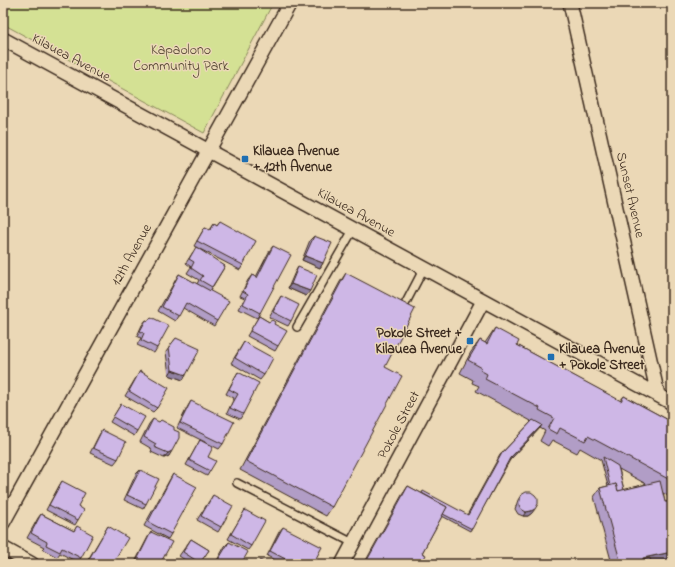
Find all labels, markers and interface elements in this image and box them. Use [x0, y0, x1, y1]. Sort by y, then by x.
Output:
street label: Kilauea Avenue [28, 28, 115, 88]
park label: Kapaolono Community Park [133, 40, 230, 78]
place label: Kilauea Avenue + 12th Avenue [253, 141, 340, 178]
street label: Sunset Avenue [610, 150, 650, 241]
marker: Kilauea Avenue + 12th Avenue [240, 154, 250, 164]
street label: Kilauea Avenue [313, 183, 399, 243]
street label: 12th Avenue [106, 219, 158, 290]
place label: Pokole Street + Kilauea Avenue [376, 323, 463, 360]
marker: Pokole Street + Kilauea Avenue [465, 336, 475, 346]
place label: Kilauea Avenue + Pokole Street [559, 339, 646, 376]
marker: Kilauea Avenue + Pokole Street [546, 352, 556, 362]
street label: Pokole Street [372, 387, 426, 463]

